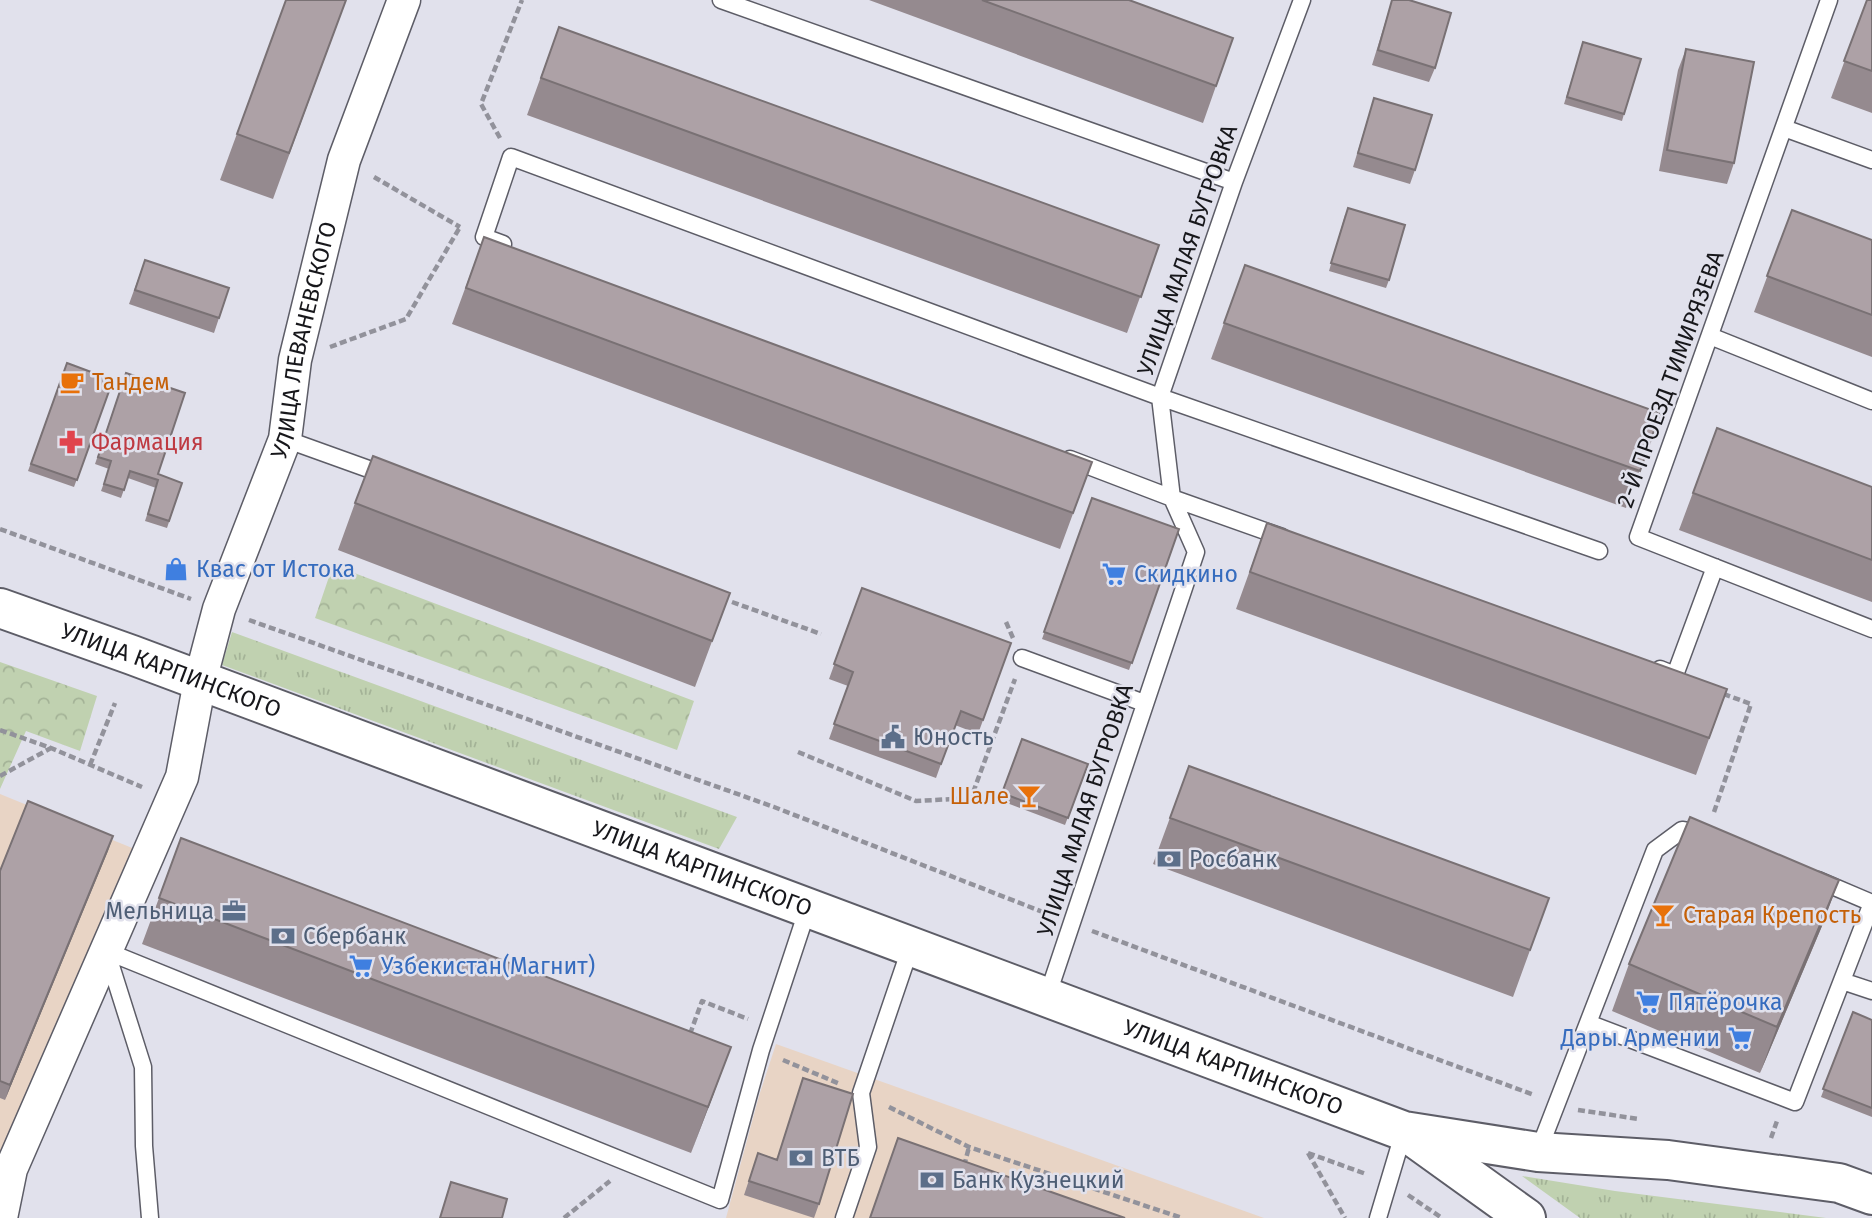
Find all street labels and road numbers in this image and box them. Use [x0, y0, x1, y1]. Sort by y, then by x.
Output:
street label: УЛИЦА МАЛАЯ БУГРОВКА [1131, 120, 1243, 379]
street label: УЛИЦА ЛЕВАНЕВСКОГО [265, 218, 342, 463]
street label: 2-Й ПРОЕЗД ТИМИРЯЗЕВА [1610, 246, 1730, 511]
street label: УЛИЦА КАРПИНСКОГО [57, 617, 285, 724]
street label: УЛИЦА МАЛАЯ БУГРОВКА [1031, 679, 1139, 940]
street label: УЛИЦА КАРПИНСКОГО [588, 815, 816, 922]
street label: УЛИЦА КАРПИНСКОГО [1119, 1013, 1347, 1121]

